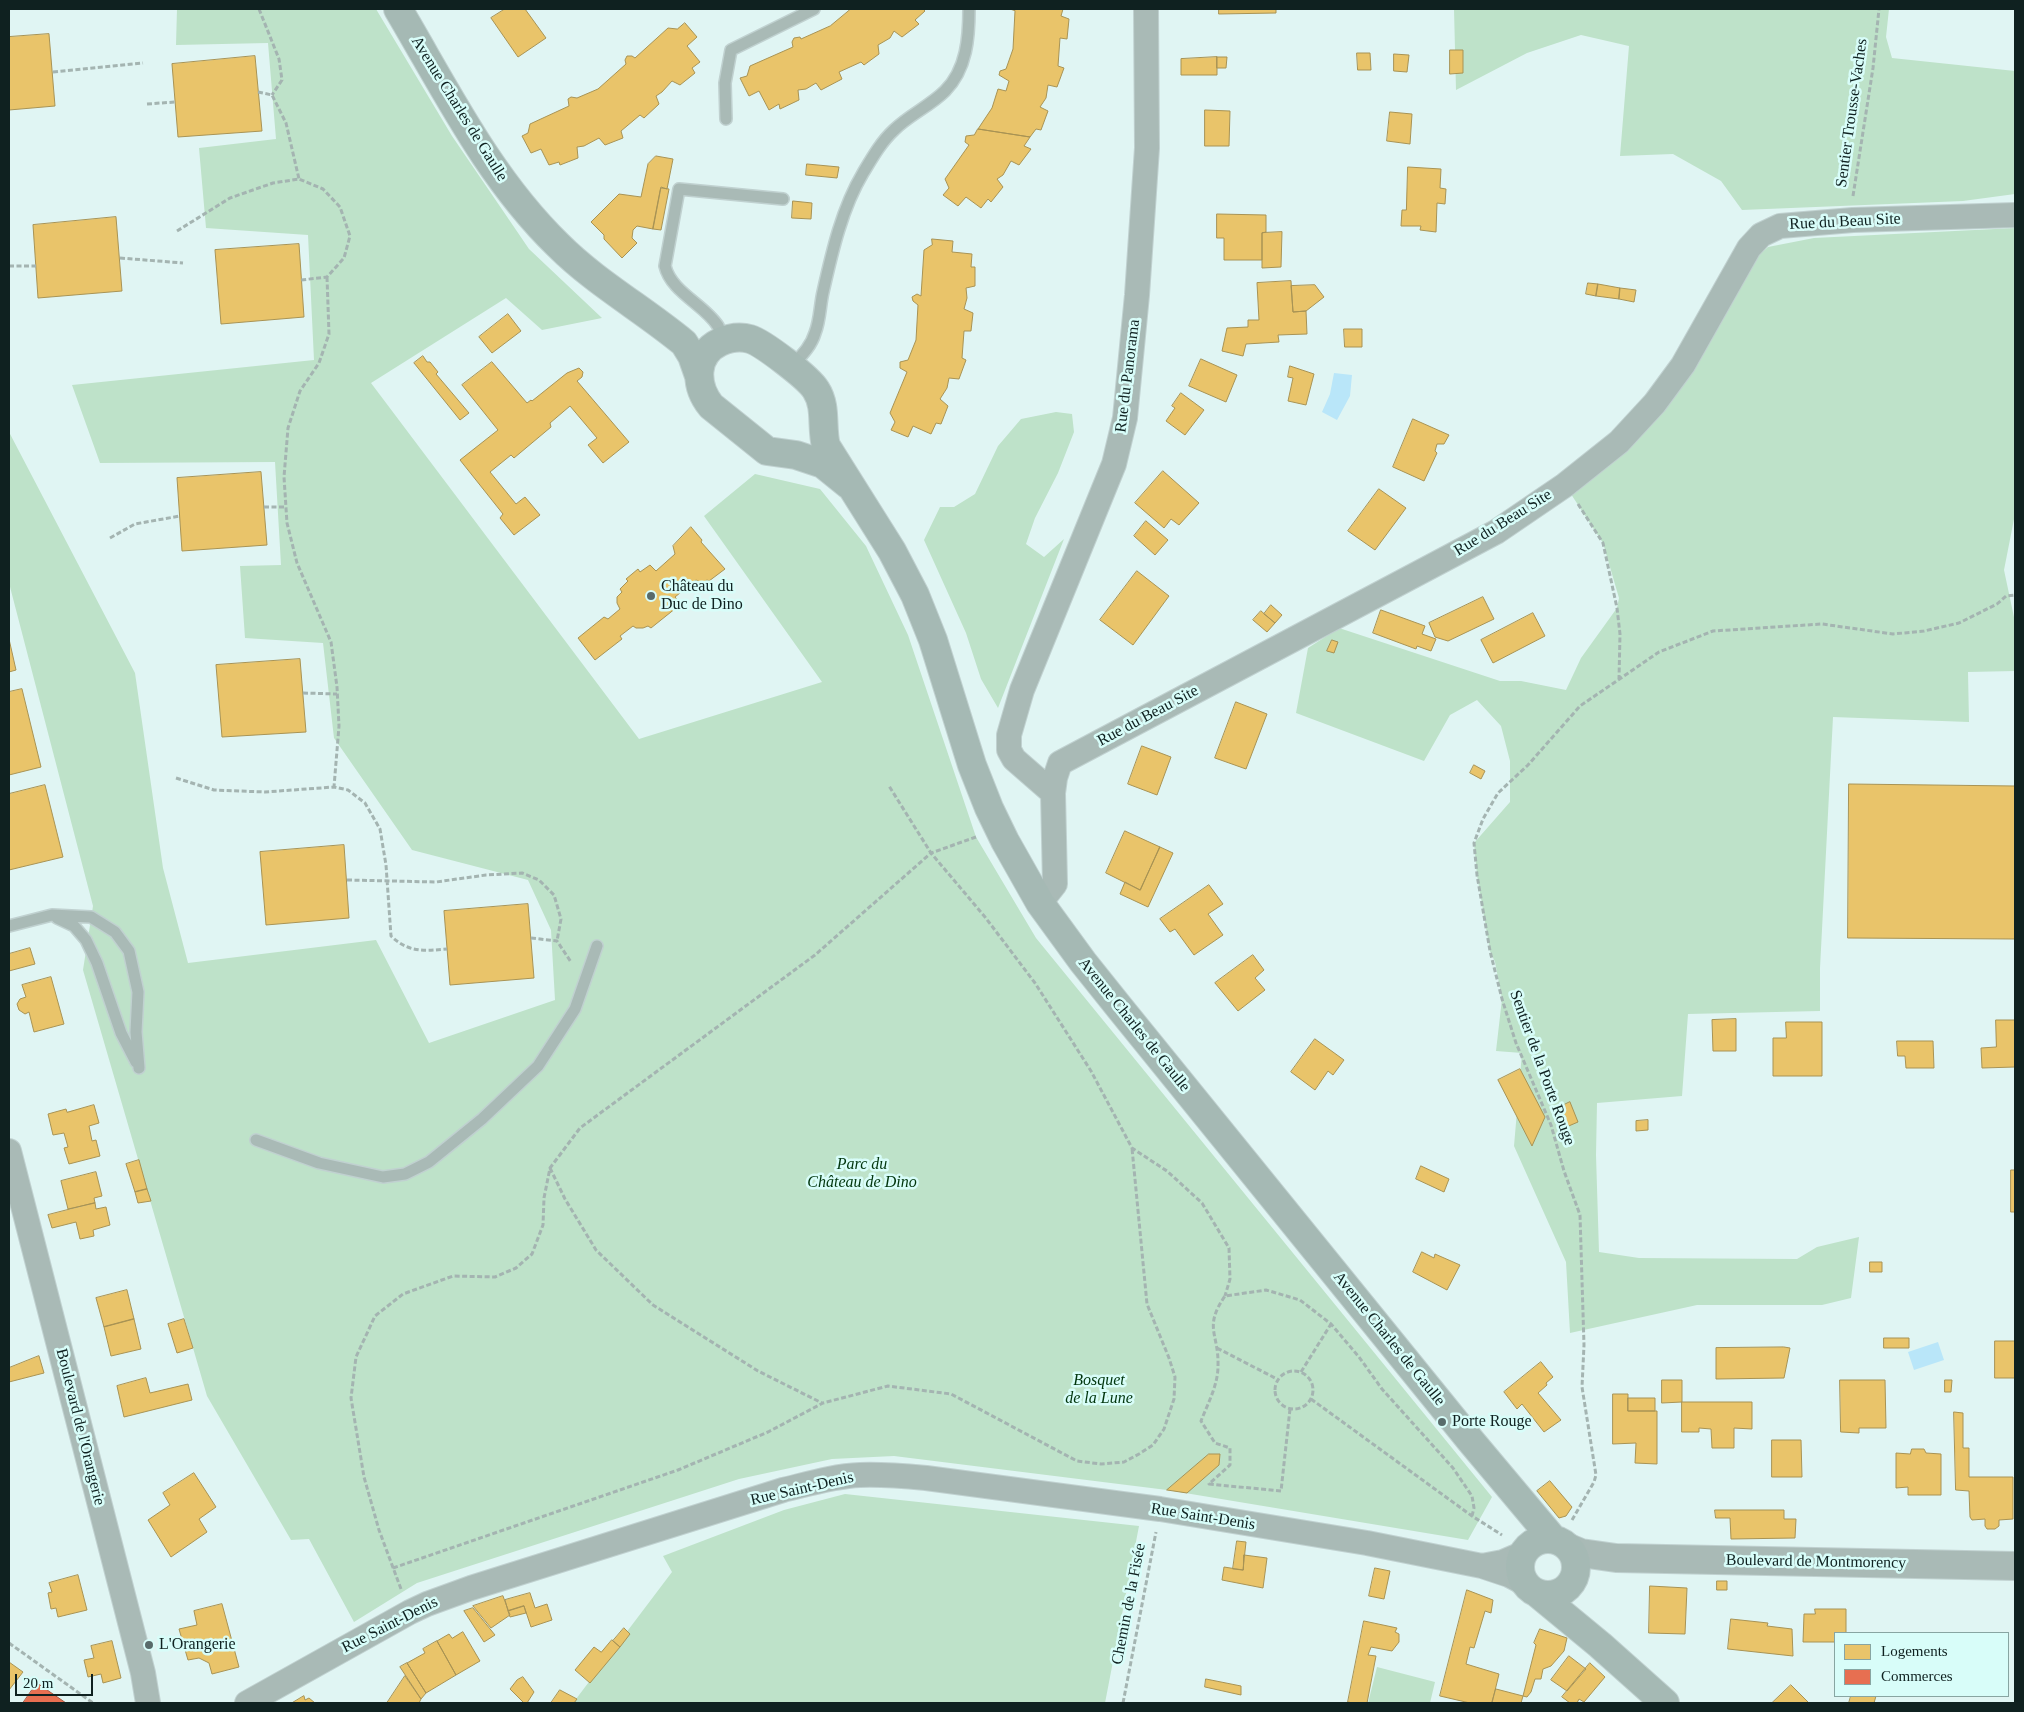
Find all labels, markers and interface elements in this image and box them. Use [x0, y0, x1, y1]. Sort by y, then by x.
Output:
street label: Avenue Charles de Gaulle [407, 33, 511, 185]
street label: Sentier Trousse-Vaches [1832, 37, 1872, 189]
street label: Rue du Beau Site [1789, 209, 1901, 235]
street label: Rue du Panorama [1112, 318, 1144, 434]
street label: Rue du Beau Site [1451, 485, 1555, 561]
place label: Château du Duc de Dino [661, 577, 743, 615]
marker: Château du Duc de Dino [645, 590, 657, 602]
street label: Rue du Beau Site [1094, 681, 1202, 751]
street label: Avenue Charles de Gaulle [1074, 954, 1194, 1096]
street label: Sentier de la Porte Rouge [1505, 988, 1579, 1148]
park label: Parc du Château de Dino [807, 1155, 917, 1193]
street label: Avenue Charles de Gaulle [1329, 1268, 1449, 1410]
street label: Boulevard de l'Orangerie [51, 1347, 109, 1507]
park label: Bosquet de la Lune [1065, 1371, 1133, 1409]
place label: Porte Rouge [1452, 1412, 1532, 1432]
marker: Porte Rouge [1436, 1416, 1448, 1428]
street label: Rue Saint-Denis [749, 1468, 855, 1510]
street label: Rue Saint-Denis [1149, 1499, 1257, 1535]
street label: Chemin de la Fisée [1108, 1542, 1150, 1666]
street label: Boulevard de Montmorency [1726, 1551, 1906, 1573]
street label: Rue Saint-Denis [339, 1593, 441, 1657]
legend [1834, 1632, 2009, 1697]
place label: L'Orangerie [159, 1635, 236, 1655]
marker: L'Orangerie [143, 1639, 155, 1651]
text: Logements [1881, 1643, 1948, 1659]
scale bar [18, 1664, 95, 1696]
text: Commerces [1881, 1668, 1953, 1684]
text: 20 m [23, 1675, 53, 1691]

